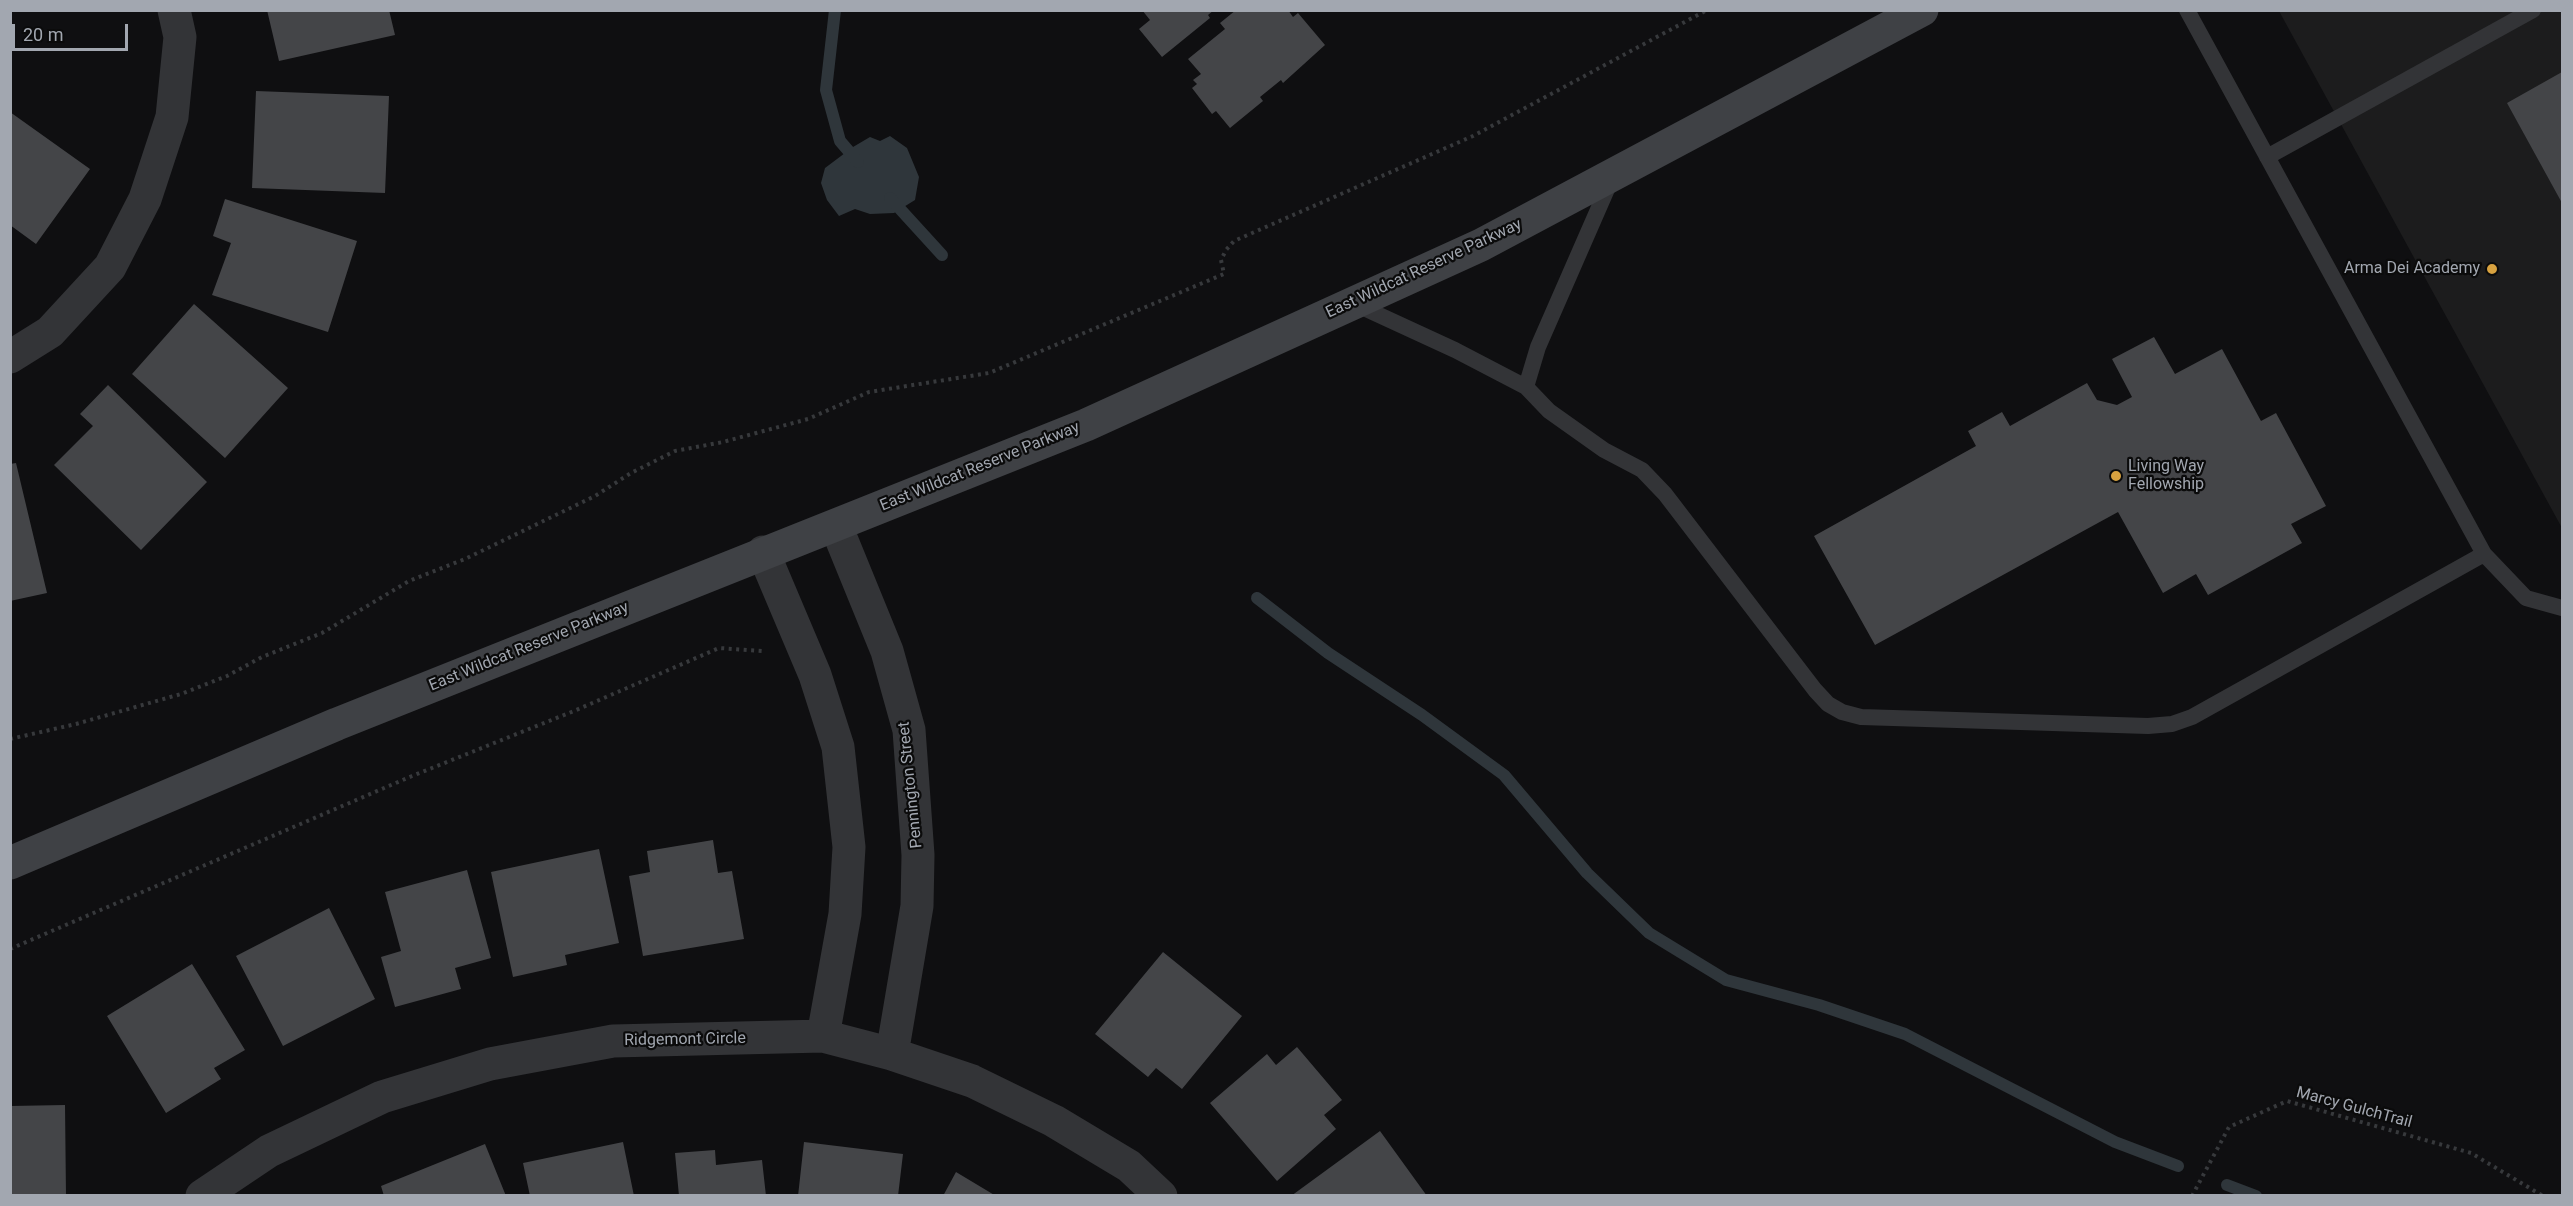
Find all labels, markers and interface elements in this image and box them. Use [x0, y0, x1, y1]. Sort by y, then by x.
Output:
scale bar [15, 12, 130, 50]
text: 20 m [23, 24, 63, 45]
street label: East Wildcat Reserve Parkway [1323, 215, 1525, 323]
place label: Arma Dei Academy [2344, 259, 2480, 279]
marker: Arma Dei Academy [2485, 262, 2499, 276]
street label: East Wildcat Reserve Parkway [877, 418, 1083, 516]
place label: Living Way Fellowship [2128, 457, 2204, 495]
marker: Living Way Fellowship [2109, 469, 2123, 483]
street label: East Wildcat Reserve Parkway [426, 598, 632, 696]
street label: Pennington Street [895, 721, 927, 849]
street label: Ridgemont Circle [624, 1029, 746, 1051]
street label: Marcy GulchTrail [2294, 1083, 2414, 1133]

